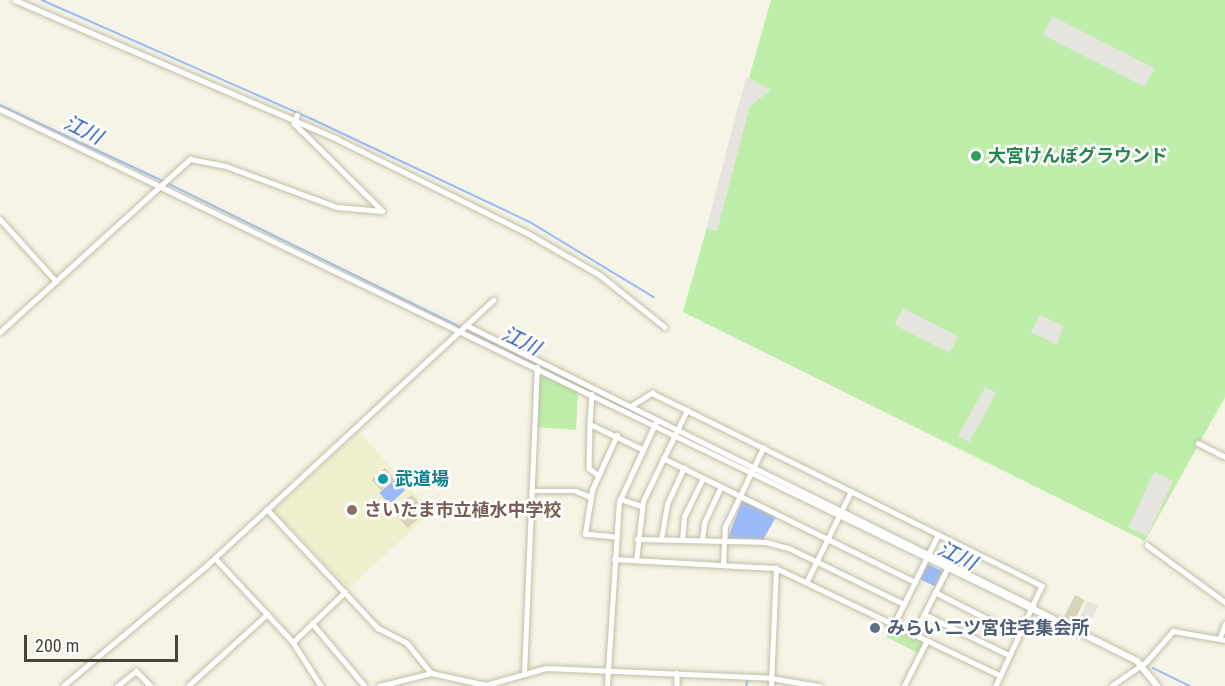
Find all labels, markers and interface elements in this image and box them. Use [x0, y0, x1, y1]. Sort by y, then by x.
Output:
water label: 江川 [60, 110, 106, 150]
place label: 大宮けんぽグラウンド [988, 145, 1168, 167]
marker: 大宮けんぽグラウンド [969, 149, 983, 163]
water label: 江川 [498, 321, 544, 361]
place label: 武道場 [395, 468, 449, 490]
marker: 武道場 [376, 472, 390, 486]
place label: さいたま市立植水中学校 [364, 499, 562, 521]
marker: さいたま市立植水中学校 [345, 503, 359, 517]
water label: 江川 [934, 536, 980, 576]
place label: みらい 二ツ宮住宅集会所 [887, 617, 1089, 639]
marker: みらい 二ツ宮住宅集会所 [868, 621, 882, 635]
scale bar [27, 623, 182, 661]
text: 200 m [35, 635, 79, 656]

